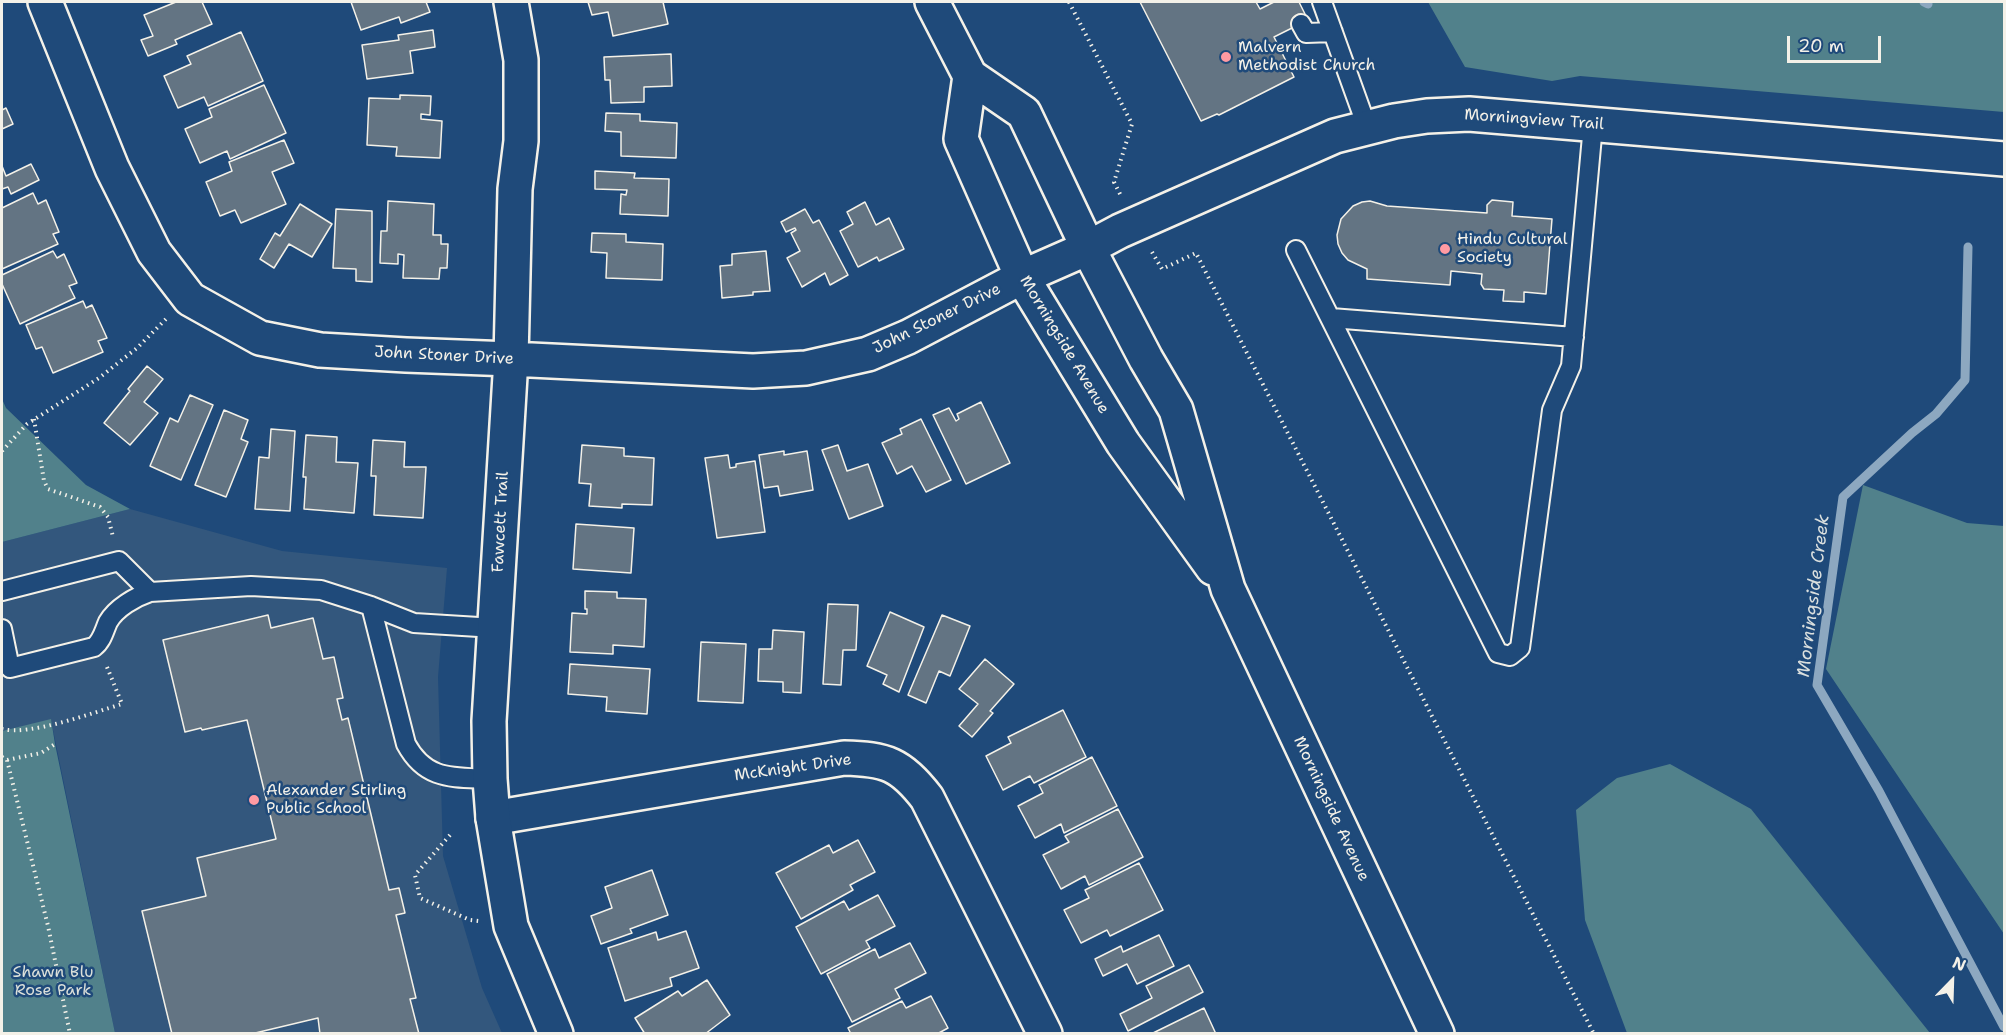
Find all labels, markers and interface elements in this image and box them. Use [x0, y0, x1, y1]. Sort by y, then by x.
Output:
scale bar [1790, 24, 1884, 62]
text: 20 m [1798, 34, 1844, 58]
place label: Malvern Methodist Church [1238, 38, 1376, 76]
marker: Malvern Methodist Church [1219, 50, 1233, 64]
street label: Morningview Trail [1464, 106, 1604, 134]
place label: Hindu Cultural Society [1457, 230, 1568, 268]
marker: Hindu Cultural Society [1438, 242, 1452, 256]
street label: Morningside Avenue [1015, 272, 1113, 418]
street label: John Stoner Drive [870, 280, 1004, 358]
street label: John Stoner Drive [374, 343, 514, 369]
street label: Fawcett Trail [489, 471, 513, 573]
water label: Morningside Creek [1793, 513, 1835, 679]
street label: Morningside Avenue [1289, 733, 1373, 885]
street label: McKnight Drive [733, 750, 853, 786]
place label: Alexander Stirling Public School [266, 781, 406, 819]
marker: Alexander Stirling Public School [247, 793, 261, 807]
north arrow [1922, 951, 1982, 1011]
text: N [1949, 952, 1969, 976]
park label: Shawn Blu Rose Park [13, 963, 93, 1001]

